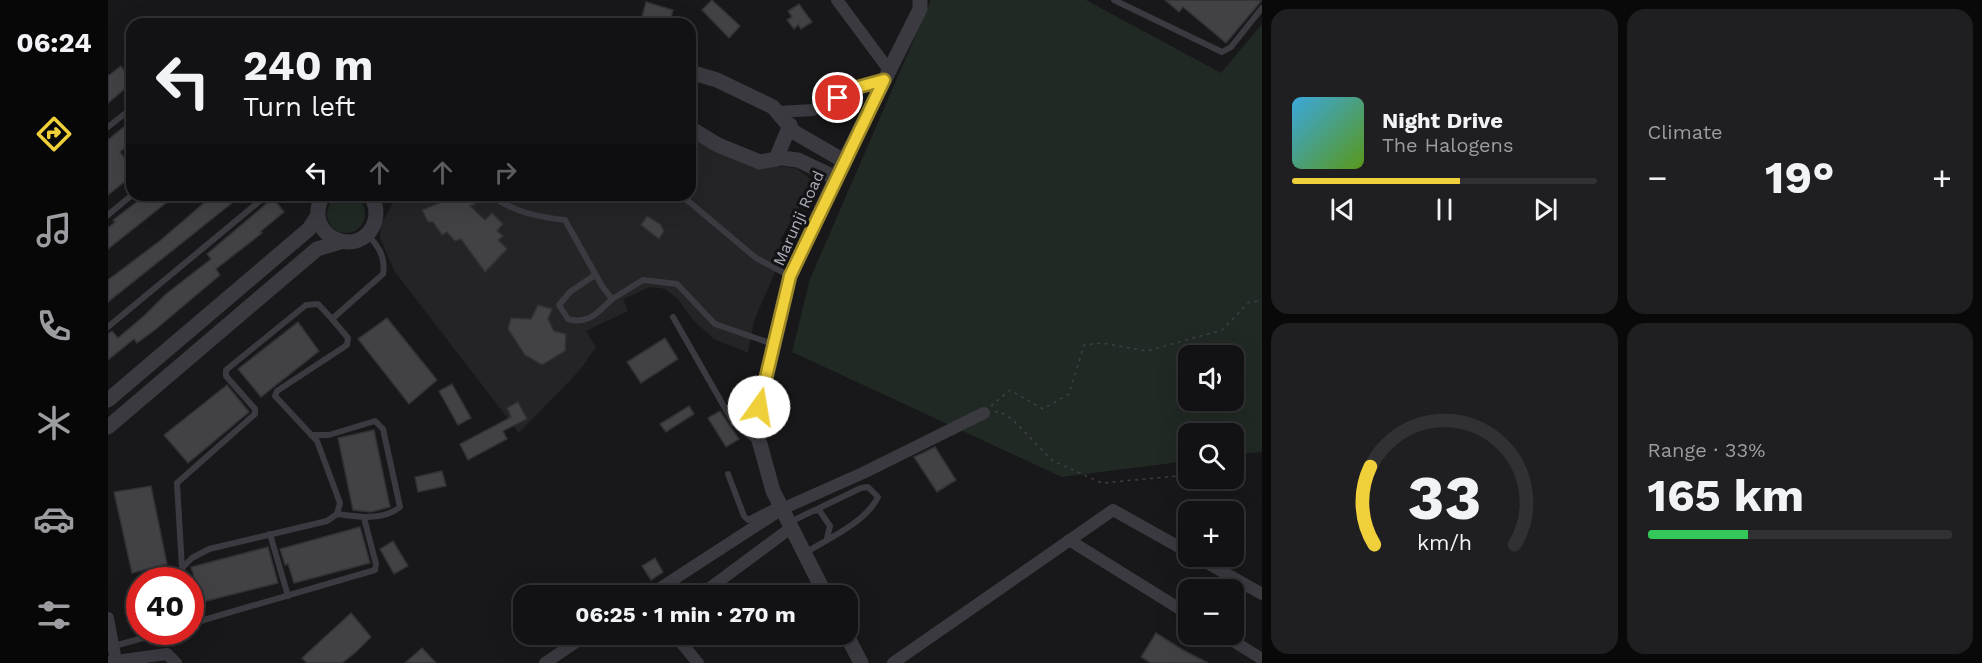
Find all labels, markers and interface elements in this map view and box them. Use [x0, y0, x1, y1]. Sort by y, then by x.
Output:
text: 06:24 [16, 27, 92, 59]
text: 240 m [243, 41, 373, 90]
icon: left [144, 42, 222, 120]
pin [812, 72, 863, 123]
icon: arrive [821, 81, 854, 114]
text: Turn left [243, 91, 355, 123]
text: Night Drive [1382, 108, 1503, 133]
icon: directions [33, 113, 75, 155]
text: Climate [1648, 120, 1723, 144]
text: The Halogens [1382, 133, 1514, 157]
text: 19° [1765, 151, 1834, 204]
icon: left [300, 156, 333, 189]
icon: ahead [363, 156, 396, 189]
icon: ahead [426, 156, 459, 189]
icon: right [489, 156, 522, 189]
text: − [1648, 158, 1667, 197]
text: + [1932, 158, 1952, 197]
street label: Marunji Road [769, 168, 828, 269]
icon: previous [1326, 193, 1359, 226]
icon: pause [1428, 193, 1461, 226]
icon: next [1529, 193, 1562, 226]
icon: music [33, 209, 75, 251]
icon: phone [33, 305, 75, 347]
map controls [1178, 345, 1244, 645]
button: sound [1178, 345, 1244, 411]
position arrow [727, 375, 791, 439]
icon: climate [33, 402, 75, 444]
button: search [1178, 423, 1244, 489]
text: Range · 33% [1648, 438, 1765, 462]
text: 33 [1407, 461, 1481, 534]
text: 165 km [1648, 469, 1804, 522]
icon: car [33, 498, 75, 540]
button: + [1178, 501, 1244, 567]
text: km/h [1417, 531, 1472, 556]
speed limit sign: 40 [126, 567, 204, 645]
button: − [1178, 579, 1244, 645]
icon: filters [33, 594, 75, 636]
text: 06:25 · 1 min · 270 m [575, 602, 796, 627]

